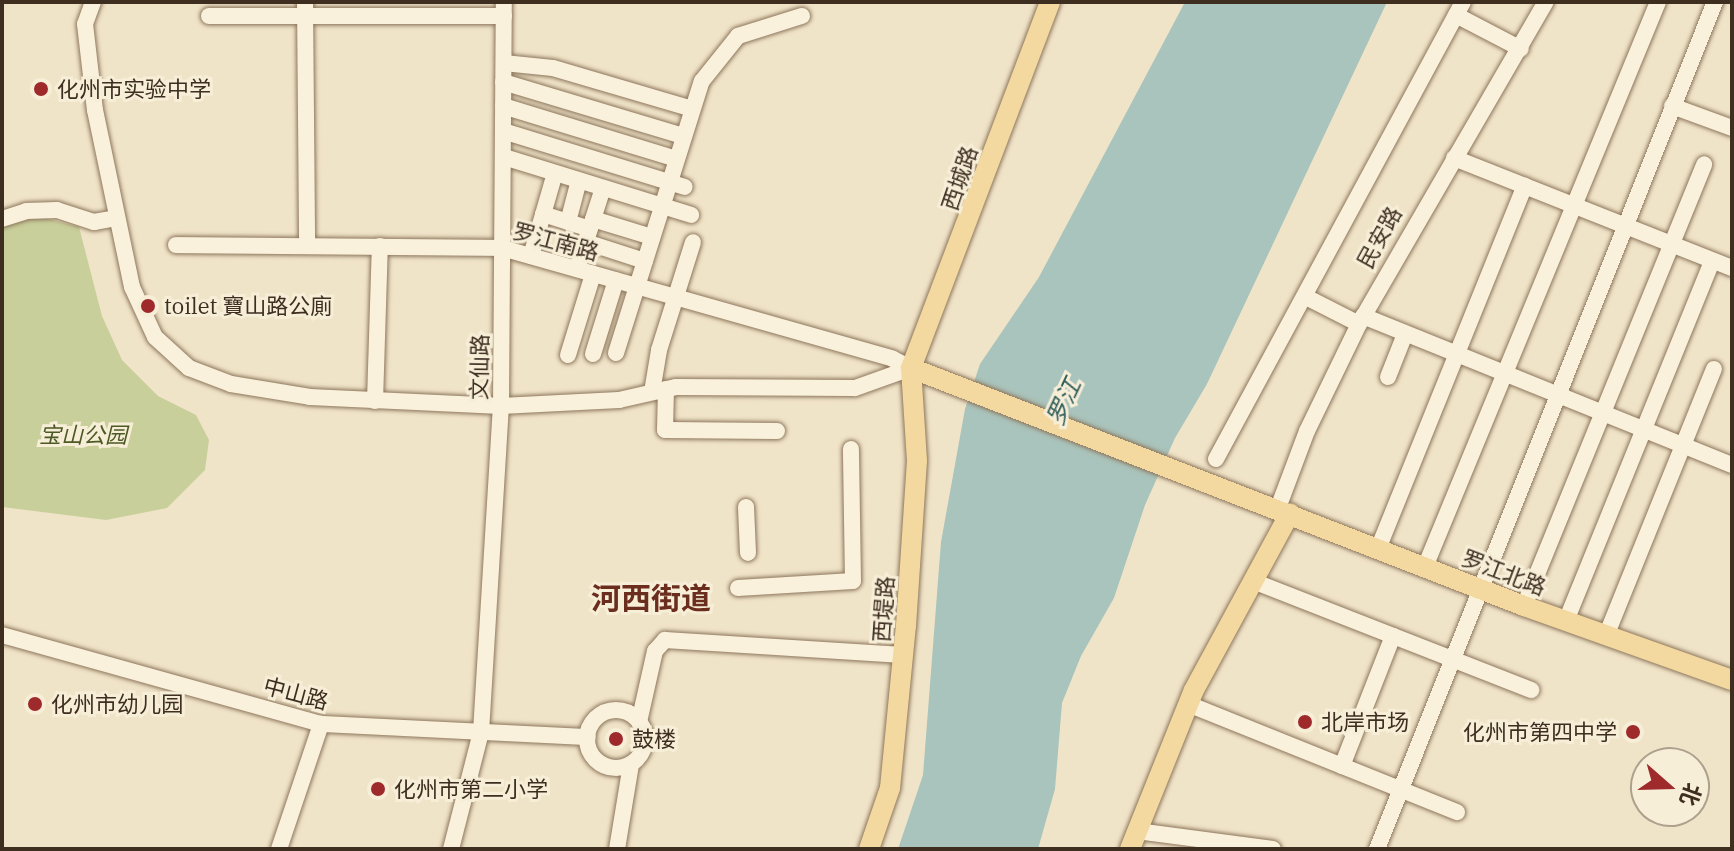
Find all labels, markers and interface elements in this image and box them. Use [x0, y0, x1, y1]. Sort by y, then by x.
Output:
place label: 化州市实验中学 [57, 76, 211, 102]
marker: 化州市实验中学 [32, 80, 50, 98]
street label: 西城路 [936, 143, 982, 213]
street label: 民安路 [1351, 202, 1407, 272]
street label: 罗江南路 [510, 217, 602, 265]
place label: toilet 寶山路公廁 [164, 293, 332, 319]
marker: toilet 寶山路公廁 [139, 297, 157, 315]
street label: 文仙路 [465, 334, 493, 400]
water label: 罗江 [1041, 374, 1087, 430]
park label: 宝山公园 [39, 422, 127, 448]
street label: 罗江北路 [1458, 544, 1550, 600]
street label: 西堤路 [868, 575, 898, 643]
district label: 河西街道 [591, 580, 711, 616]
street label: 中山路 [261, 672, 331, 714]
place label: 化州市幼儿园 [51, 691, 183, 717]
marker: 化州市幼儿园 [26, 695, 44, 713]
place label: 北岸市场 [1321, 709, 1409, 735]
marker: 北岸市场 [1296, 713, 1314, 731]
place label: 化州市第四中学 [1463, 719, 1617, 745]
marker: 化州市第四中学 [1624, 723, 1642, 741]
place label: 鼓楼 [632, 726, 676, 752]
marker: 鼓楼 [607, 730, 625, 748]
north arrow [1630, 747, 1710, 827]
place label: 化州市第二小学 [394, 776, 548, 802]
text: 北 [1674, 779, 1709, 810]
marker: 化州市第二小学 [369, 780, 387, 798]

